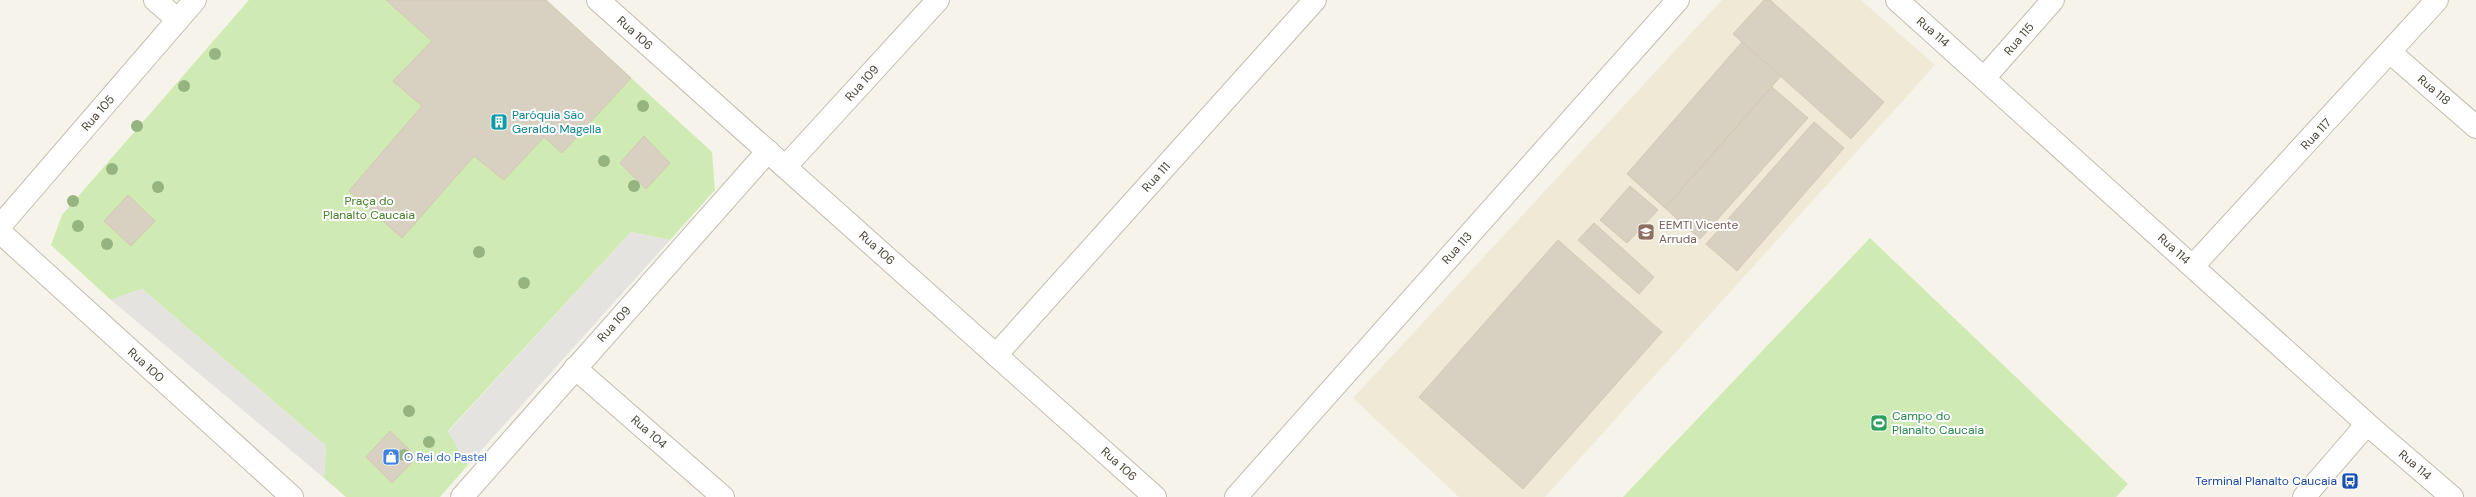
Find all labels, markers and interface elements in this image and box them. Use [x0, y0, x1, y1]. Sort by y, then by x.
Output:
street label: Rua 106 [614, 13, 656, 53]
street label: Rua 114 [1913, 13, 1953, 51]
street label: Rua 115 [2000, 19, 2038, 59]
street label: Rua 109 [842, 62, 882, 104]
street label: Rua 118 [2414, 71, 2454, 109]
street label: Rua 105 [78, 92, 118, 134]
place label: Paróquia São Geraldo Magella [512, 107, 601, 137]
building icon: Paróquia São Geraldo Magella [489, 112, 509, 132]
street label: Rua 117 [2297, 115, 2335, 153]
street label: Rua 111 [1138, 159, 1174, 195]
park label: Praça do Planalto Caucaia [323, 193, 415, 223]
place label: EEMTI Vicente Arruda [1659, 217, 1738, 247]
school or university icon: EEMTI Vicente Arruda [1636, 222, 1656, 242]
street label: Rua 106 [856, 228, 898, 268]
street label: Rua 113 [1438, 228, 1476, 268]
street label: Rua 114 [2154, 230, 2194, 268]
street label: Rua 109 [594, 303, 634, 345]
street label: Rua 100 [124, 344, 168, 386]
place label: Campo do Planalto Caucaia [1892, 408, 1984, 438]
street label: Rua 104 [628, 412, 670, 452]
sports icon: Campo do Planalto Caucaia [1869, 413, 1889, 433]
street label: Rua 106 [1098, 444, 1140, 484]
street label: Rua 114 [2395, 446, 2435, 484]
shop icon: O Rei do Pastel [381, 447, 401, 467]
place label: O Rei do Pastel [404, 449, 487, 465]
bus stop icon: Terminal Planalto Caucaia [2340, 471, 2360, 491]
place label: Terminal Planalto Caucaia [2195, 473, 2337, 489]

